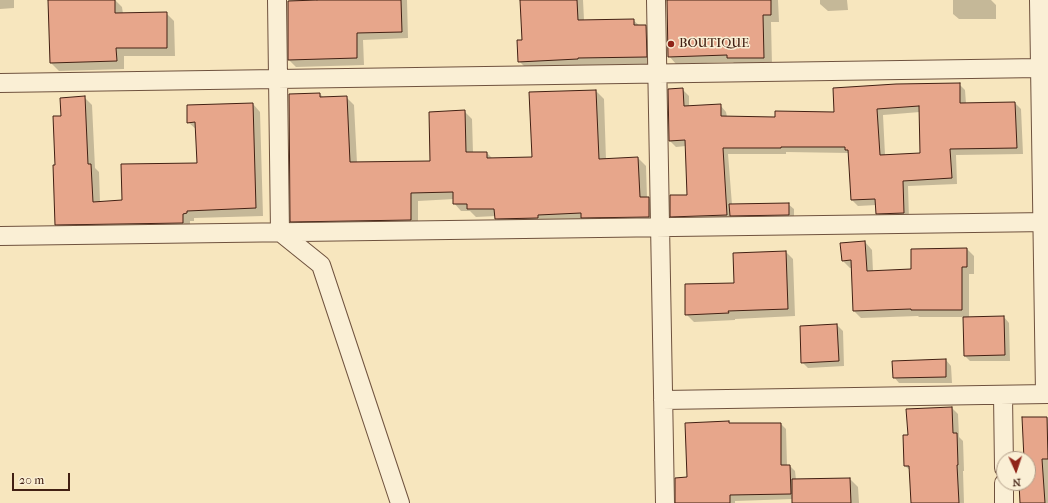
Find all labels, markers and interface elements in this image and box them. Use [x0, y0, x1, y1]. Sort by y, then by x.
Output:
place label: BOUTIQUE [679, 36, 749, 52]
marker: BOUTIQUE [666, 39, 676, 49]
north arrow [996, 451, 1036, 491]
scale bar [14, 465, 72, 491]
text: 20 m [19, 473, 44, 487]
text: N [1012, 476, 1021, 489]

